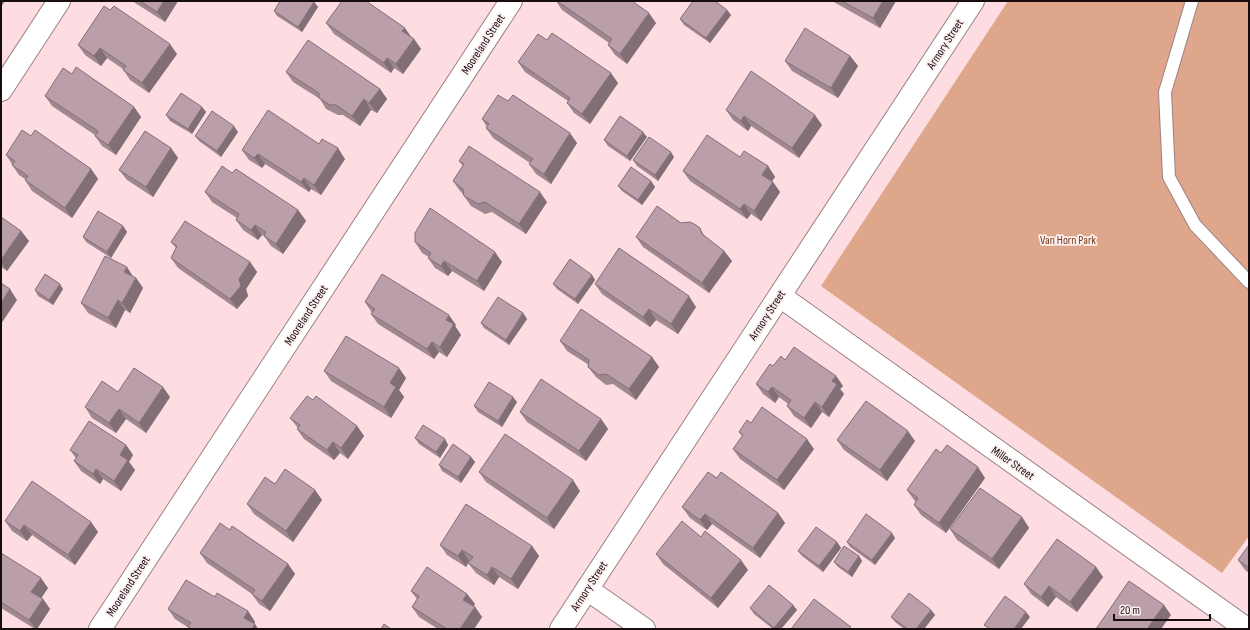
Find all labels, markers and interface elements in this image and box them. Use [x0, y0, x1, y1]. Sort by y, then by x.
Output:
street label: Mooreland Street [458, 11, 509, 77]
street label: Armory Street [923, 16, 967, 73]
park label: Van Horn Park [1040, 233, 1096, 248]
street label: Mooreland Street [281, 282, 332, 348]
street label: Armory Street [745, 287, 789, 344]
street label: Miller Street [988, 443, 1037, 484]
street label: Mooreland Street [103, 553, 154, 619]
street label: Armory Street [567, 558, 611, 615]
scale bar [1114, 596, 1210, 622]
text: 20 m [1120, 603, 1140, 618]

